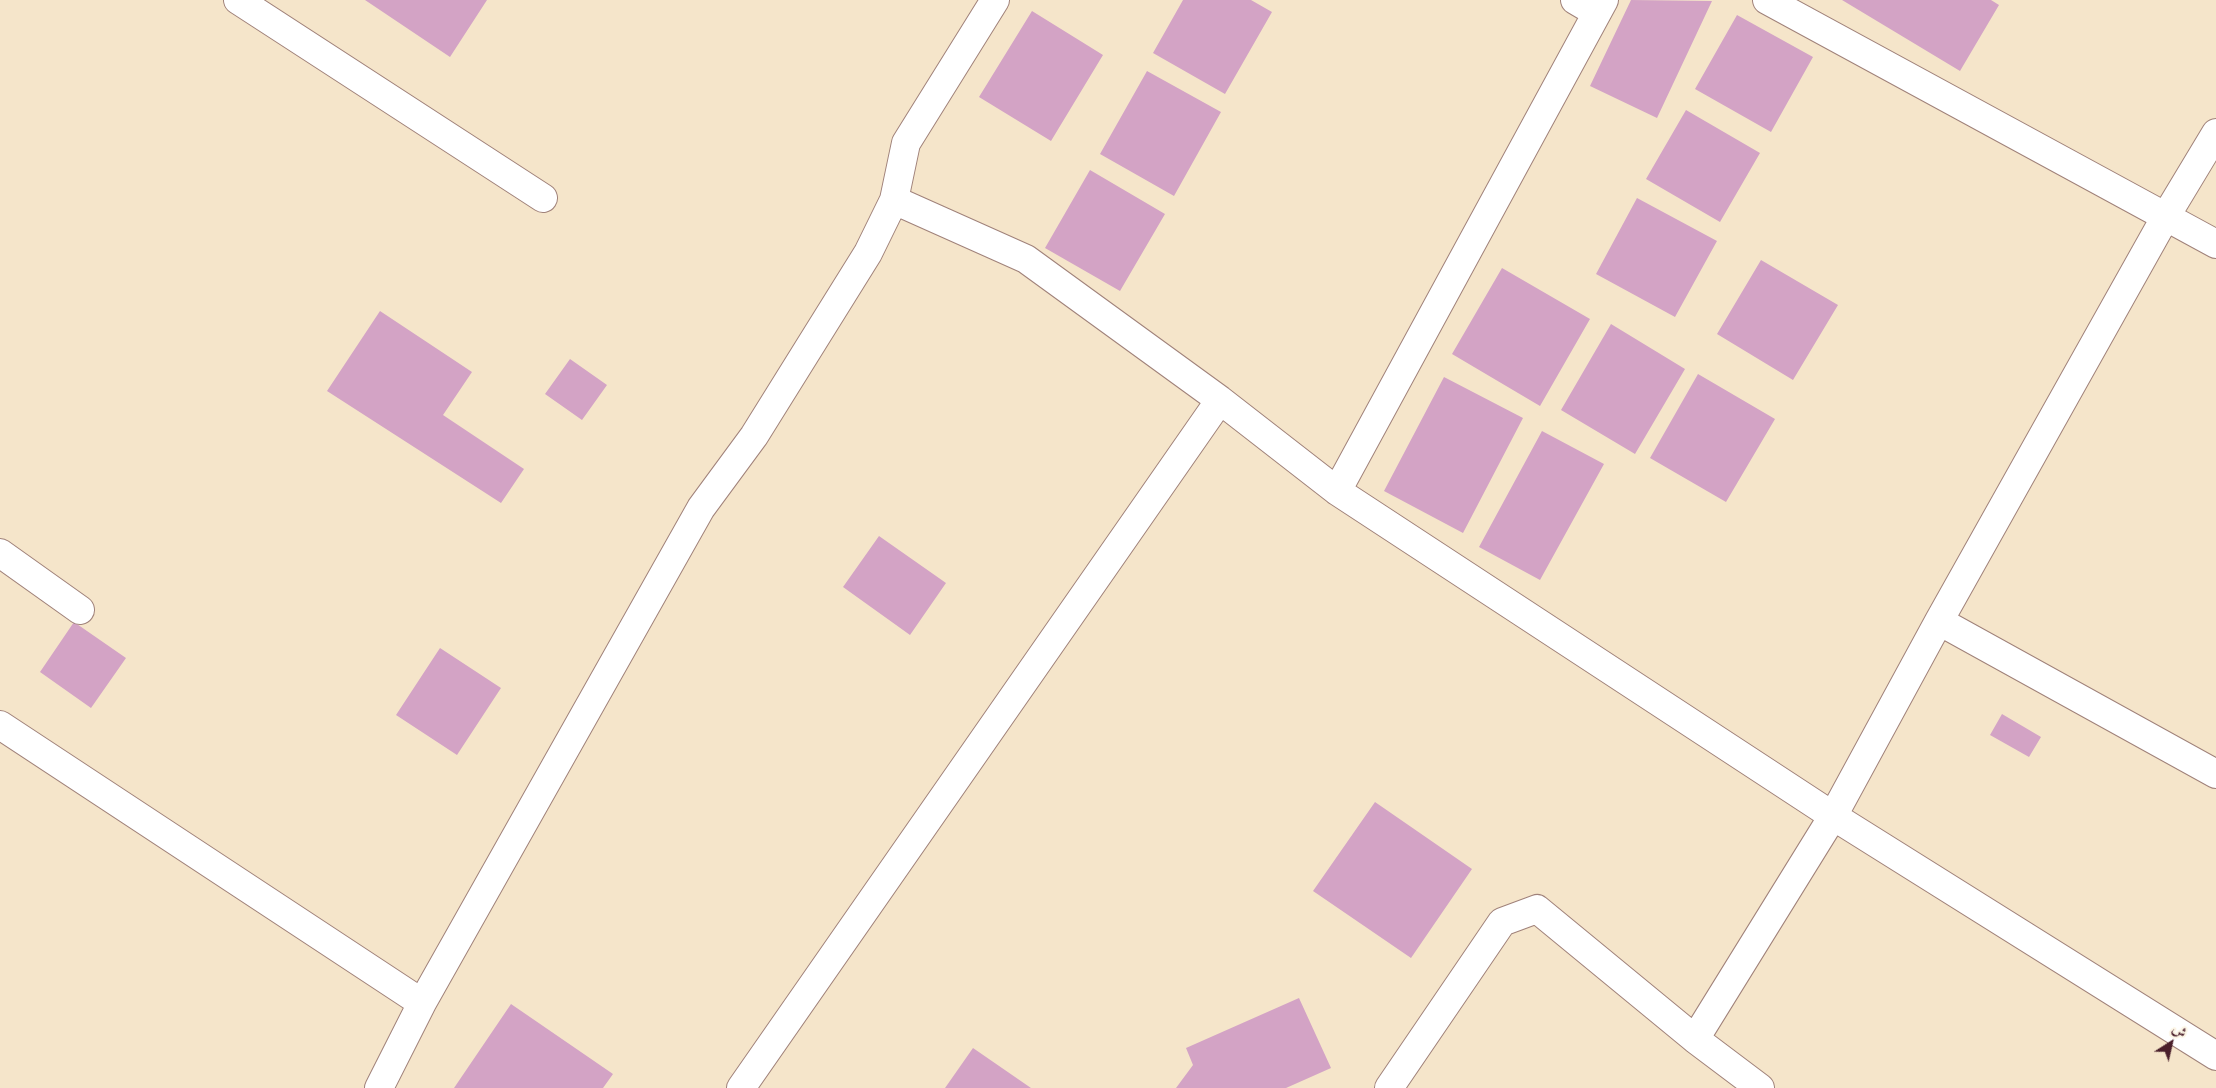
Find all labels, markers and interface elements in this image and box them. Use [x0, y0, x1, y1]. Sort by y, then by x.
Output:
north arrow [2146, 1018, 2196, 1068]
text: ش [2169, 1019, 2190, 1042]

